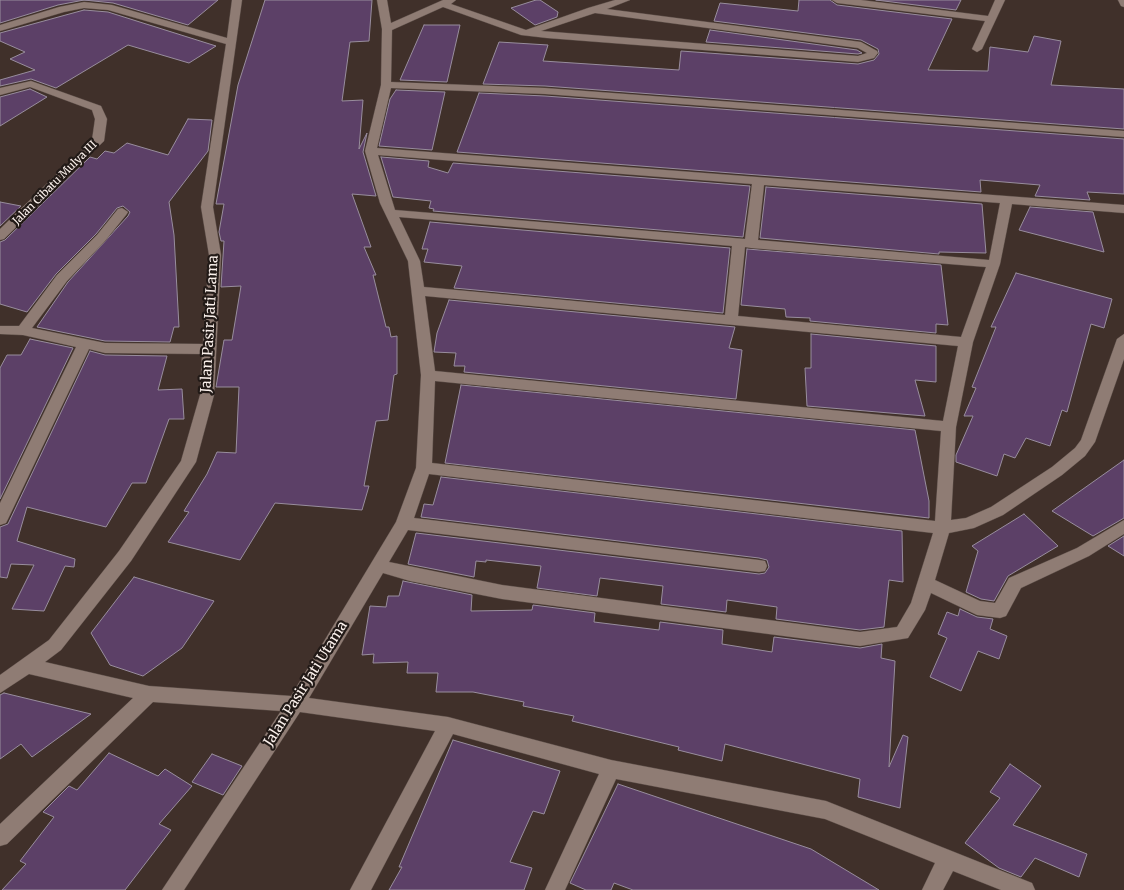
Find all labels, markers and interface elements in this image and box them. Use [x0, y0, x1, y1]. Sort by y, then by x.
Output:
street label: Jalan Cibatu Mulya III [10, 138, 100, 228]
street label: Jalan Pasir Jati Lama [198, 255, 222, 393]
street label: Jalan Pasir Jati Utama [261, 618, 351, 750]

